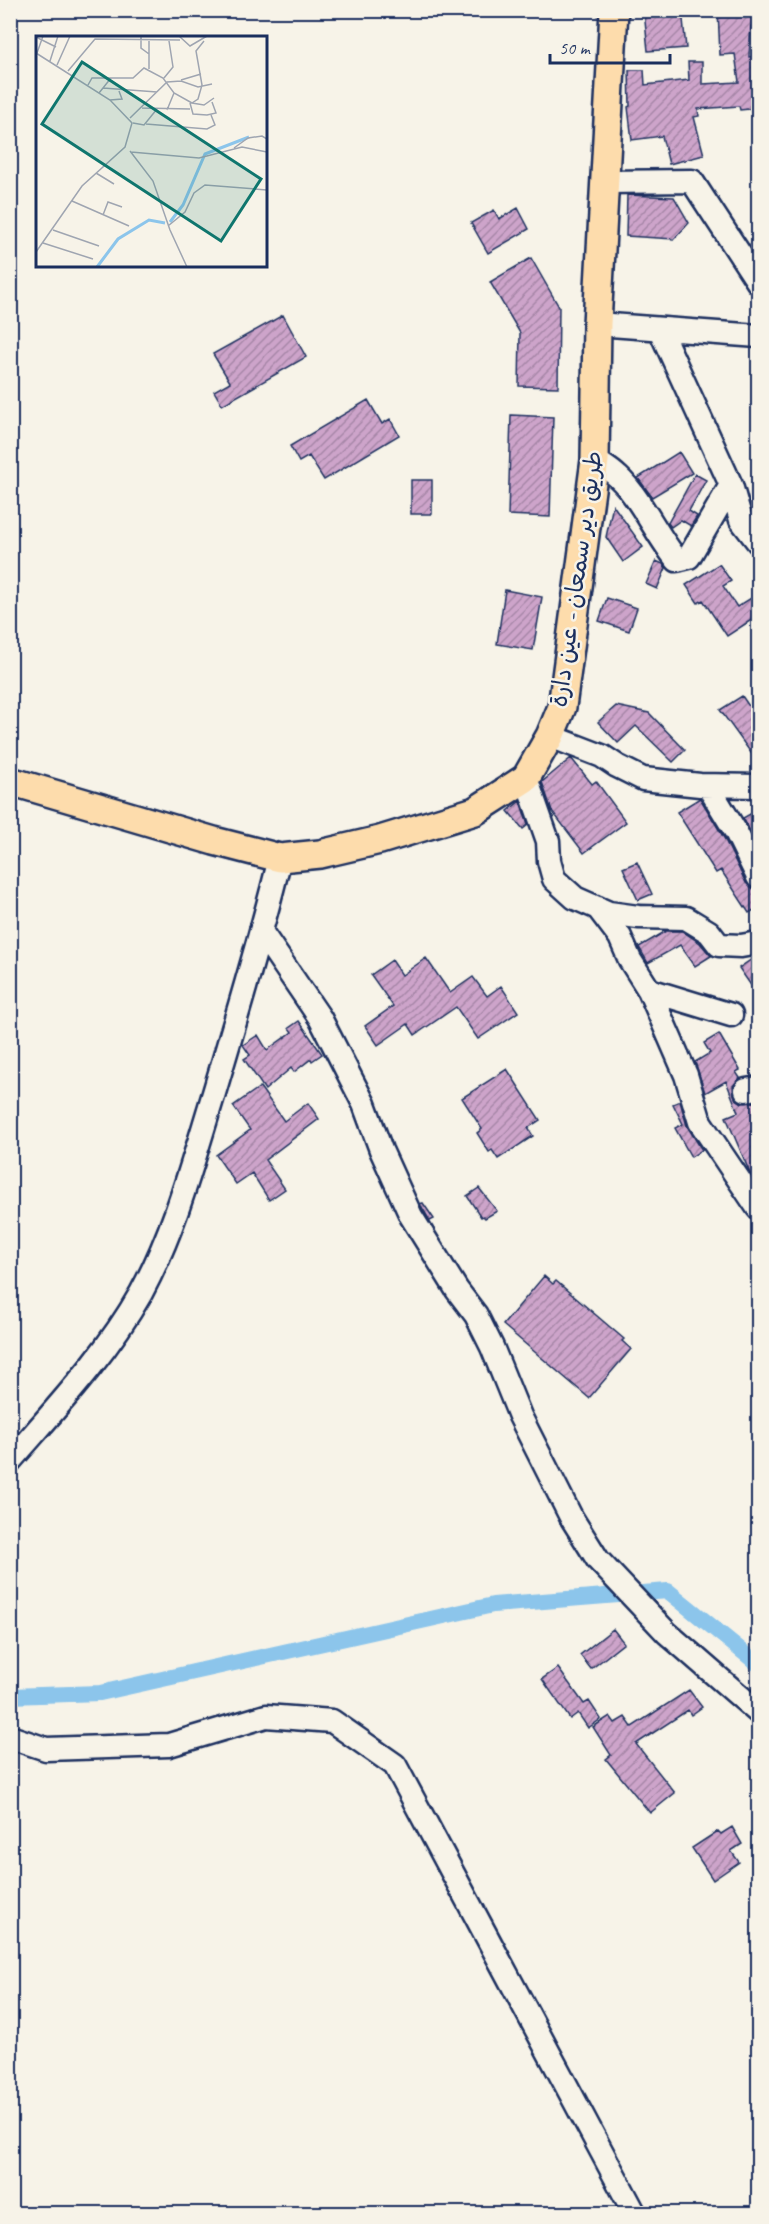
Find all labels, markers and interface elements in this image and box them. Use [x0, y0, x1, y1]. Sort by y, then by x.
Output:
scale bar [550, 27, 670, 65]
inset map [36, 36, 267, 267]
text: 50 m [559, 37, 592, 59]
street label: طريق دير سمعان - عين دارة [543, 449, 609, 709]

